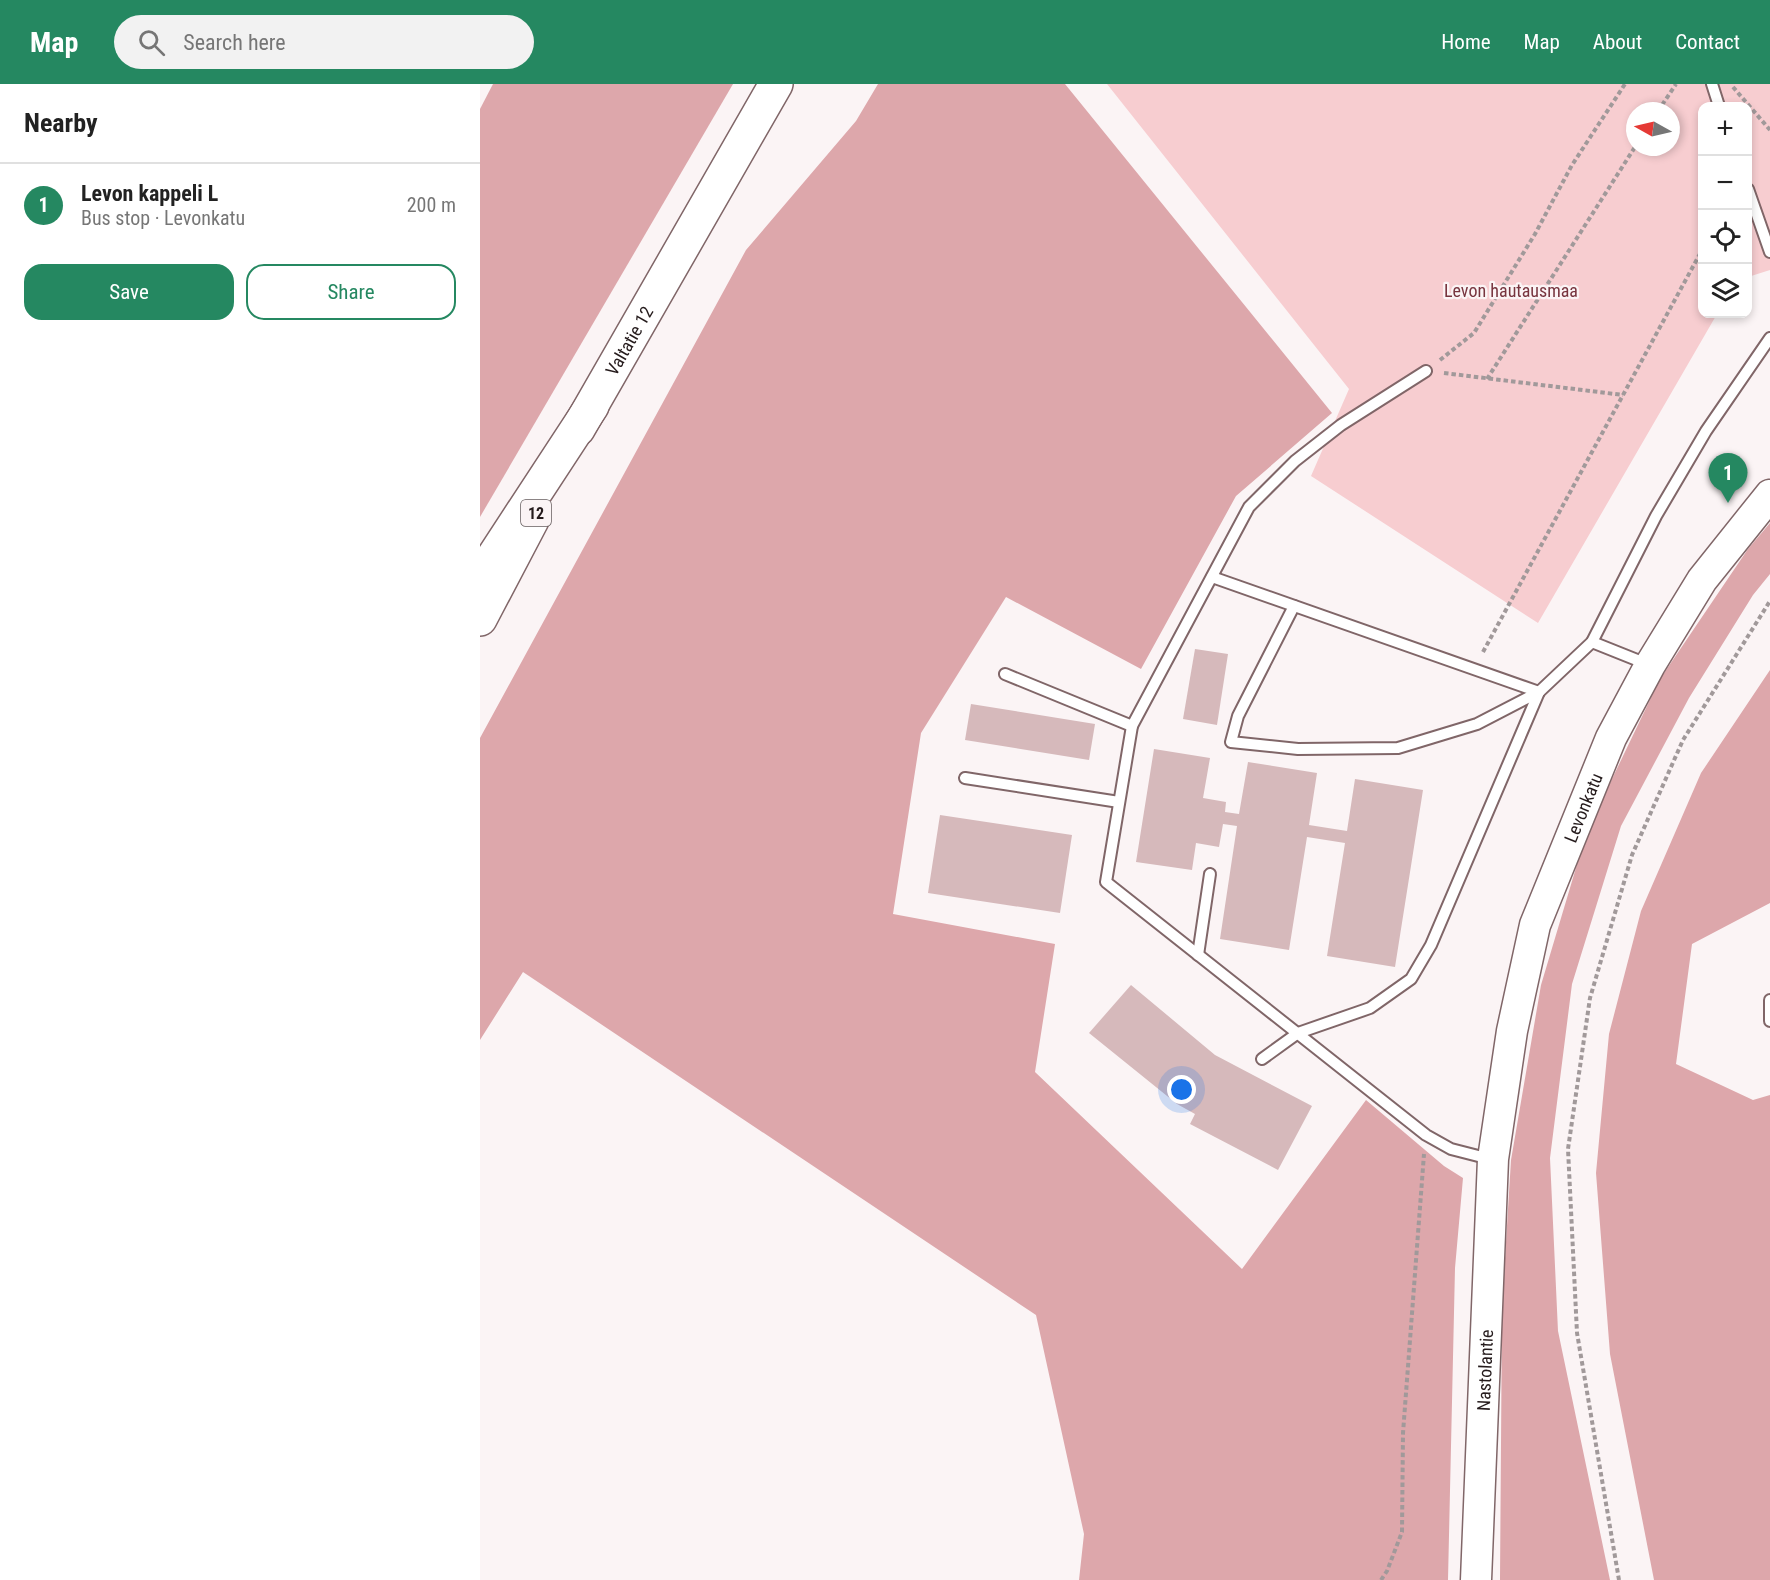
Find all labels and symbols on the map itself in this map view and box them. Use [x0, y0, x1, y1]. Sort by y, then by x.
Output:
north arrow [1626, 102, 1680, 156]
park label: Levon hautausmaa [1444, 280, 1578, 301]
street label: Valtatie 12 [601, 302, 657, 379]
pin: 1 [1708, 454, 1748, 503]
road number: 12 [521, 500, 551, 526]
street label: Levonkatu [1559, 770, 1606, 845]
your location [1167, 1075, 1196, 1104]
street label: Nastolantie [1472, 1329, 1497, 1411]

